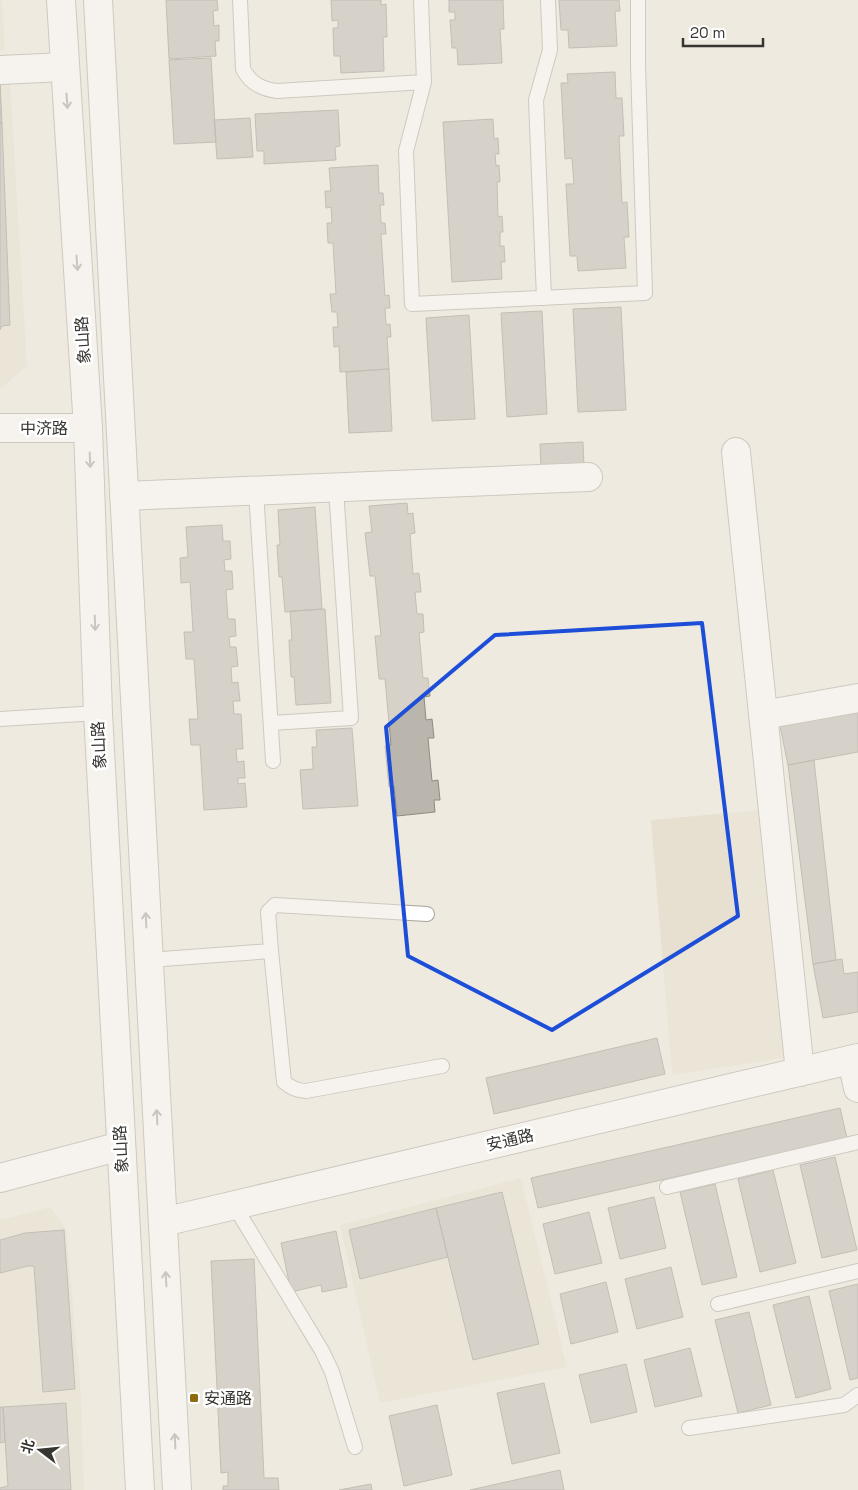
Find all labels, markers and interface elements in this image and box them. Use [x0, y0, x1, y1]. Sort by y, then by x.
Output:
scale bar [683, 15, 763, 47]
text: 20 m [690, 23, 725, 42]
one-way arrow [62, 93, 71, 109]
one-way arrow [73, 255, 82, 271]
street label: 象山路 [71, 315, 95, 365]
street label: 中济路 [20, 418, 68, 439]
one-way arrow [85, 452, 94, 468]
one-way arrow [90, 614, 99, 630]
street label: 象山路 [87, 720, 111, 770]
one-way arrow [142, 912, 151, 928]
one-way arrow [153, 1109, 162, 1125]
street label: 象山路 [109, 1124, 133, 1174]
street label: 安通路 [484, 1124, 536, 1156]
one-way arrow [161, 1271, 170, 1287]
place label: 安通路 [204, 1388, 252, 1409]
marker: 安通路 [188, 1392, 200, 1404]
north arrow [15, 1425, 65, 1475]
one-way arrow [170, 1434, 179, 1450]
text: 北 [17, 1437, 38, 1456]

